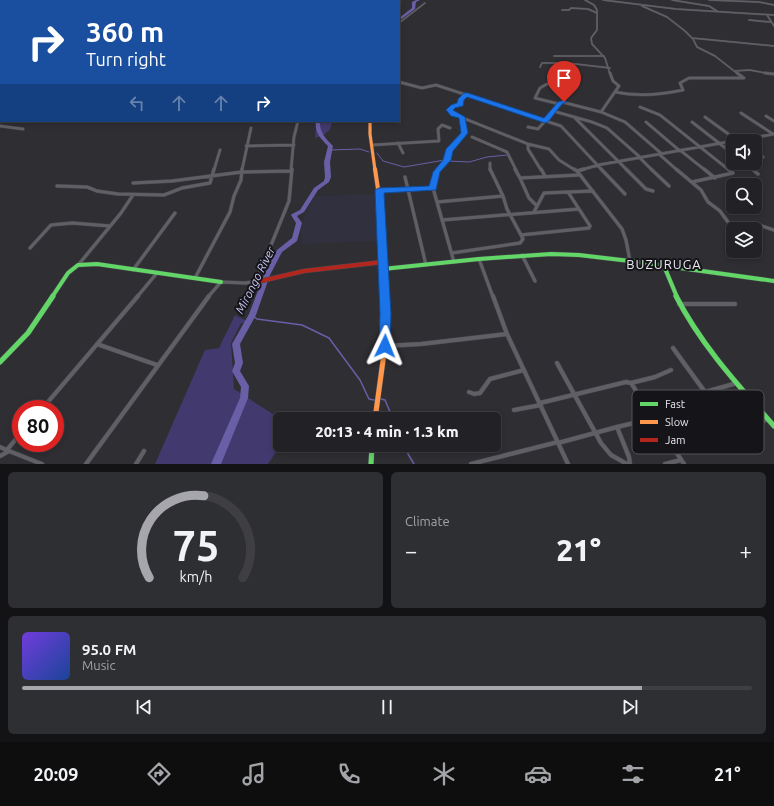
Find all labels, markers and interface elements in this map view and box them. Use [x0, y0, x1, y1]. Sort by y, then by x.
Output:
icon: right [20, 16, 72, 68]
text: 360 m [86, 16, 164, 47]
text: Turn right [86, 49, 166, 69]
pin [547, 61, 581, 102]
icon: arrive [553, 67, 575, 89]
icon: left [126, 92, 148, 114]
icon: ahead [168, 92, 190, 114]
icon: ahead [210, 92, 232, 114]
icon: right [252, 92, 274, 114]
map controls [726, 134, 762, 258]
button: sound [726, 134, 762, 170]
button: search [726, 178, 762, 214]
button: layers [726, 222, 762, 258]
water label: Mirongo River [233, 244, 278, 316]
district label: BUZURUGA [626, 257, 702, 271]
position arrow [364, 325, 406, 367]
legend [632, 390, 764, 454]
text: Fast [665, 398, 686, 410]
speed limit sign: 80 [12, 400, 64, 452]
text: Slow [665, 416, 689, 428]
text: 20:13 · 4 min · 1.3 km [315, 423, 459, 440]
text: Jam [665, 434, 686, 446]
text: Climate [405, 514, 450, 528]
text: 75 [172, 522, 219, 569]
text: 21° [556, 533, 601, 567]
text: − [405, 538, 417, 563]
text: + [740, 538, 752, 563]
text: km/h [179, 569, 212, 585]
text: 95.0 FM [82, 641, 136, 658]
text: Music [82, 658, 116, 672]
icon: previous [133, 696, 155, 718]
icon: pause [376, 696, 398, 718]
icon: next [619, 696, 641, 718]
icon: directions [145, 760, 173, 788]
icon: music [240, 760, 268, 788]
icon: phone [335, 760, 363, 788]
icon: climate [430, 760, 458, 788]
icon: car [524, 760, 552, 788]
icon: filters [619, 760, 647, 788]
text: 20:09 [33, 764, 78, 784]
text: 21° [714, 764, 741, 784]

